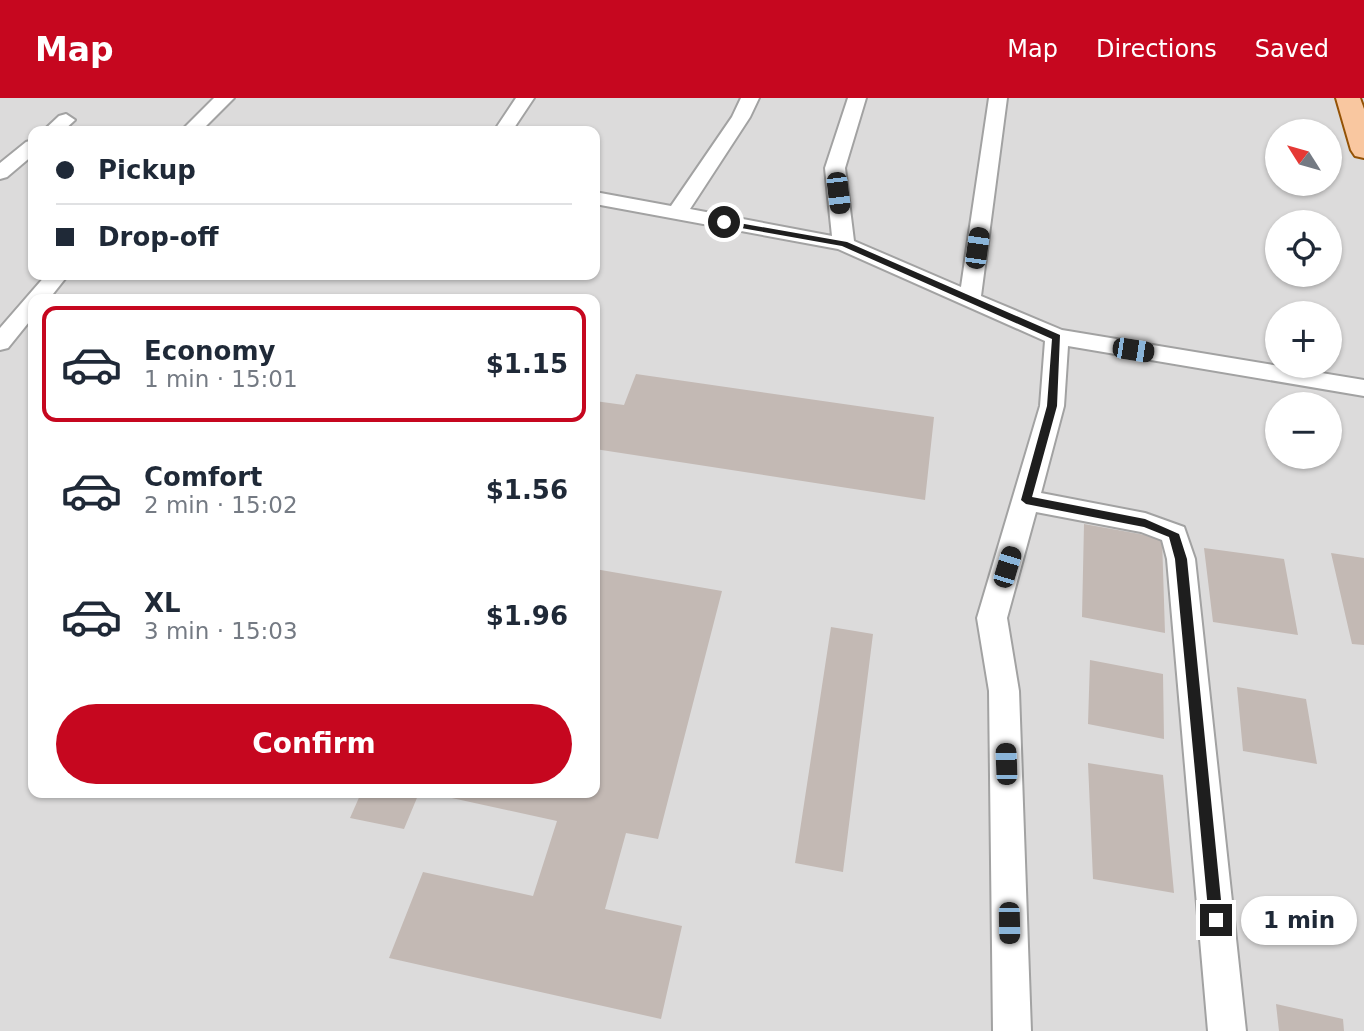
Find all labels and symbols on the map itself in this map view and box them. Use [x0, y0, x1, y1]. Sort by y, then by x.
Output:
north arrow [1265, 119, 1342, 196]
car [826, 171, 851, 215]
route start [708, 206, 740, 238]
car [964, 226, 991, 270]
car [1111, 336, 1156, 364]
car [991, 544, 1024, 590]
car [995, 743, 1018, 785]
callout: 1 min [1240, 896, 1356, 944]
car [999, 902, 1020, 944]
route end [1200, 904, 1232, 936]

